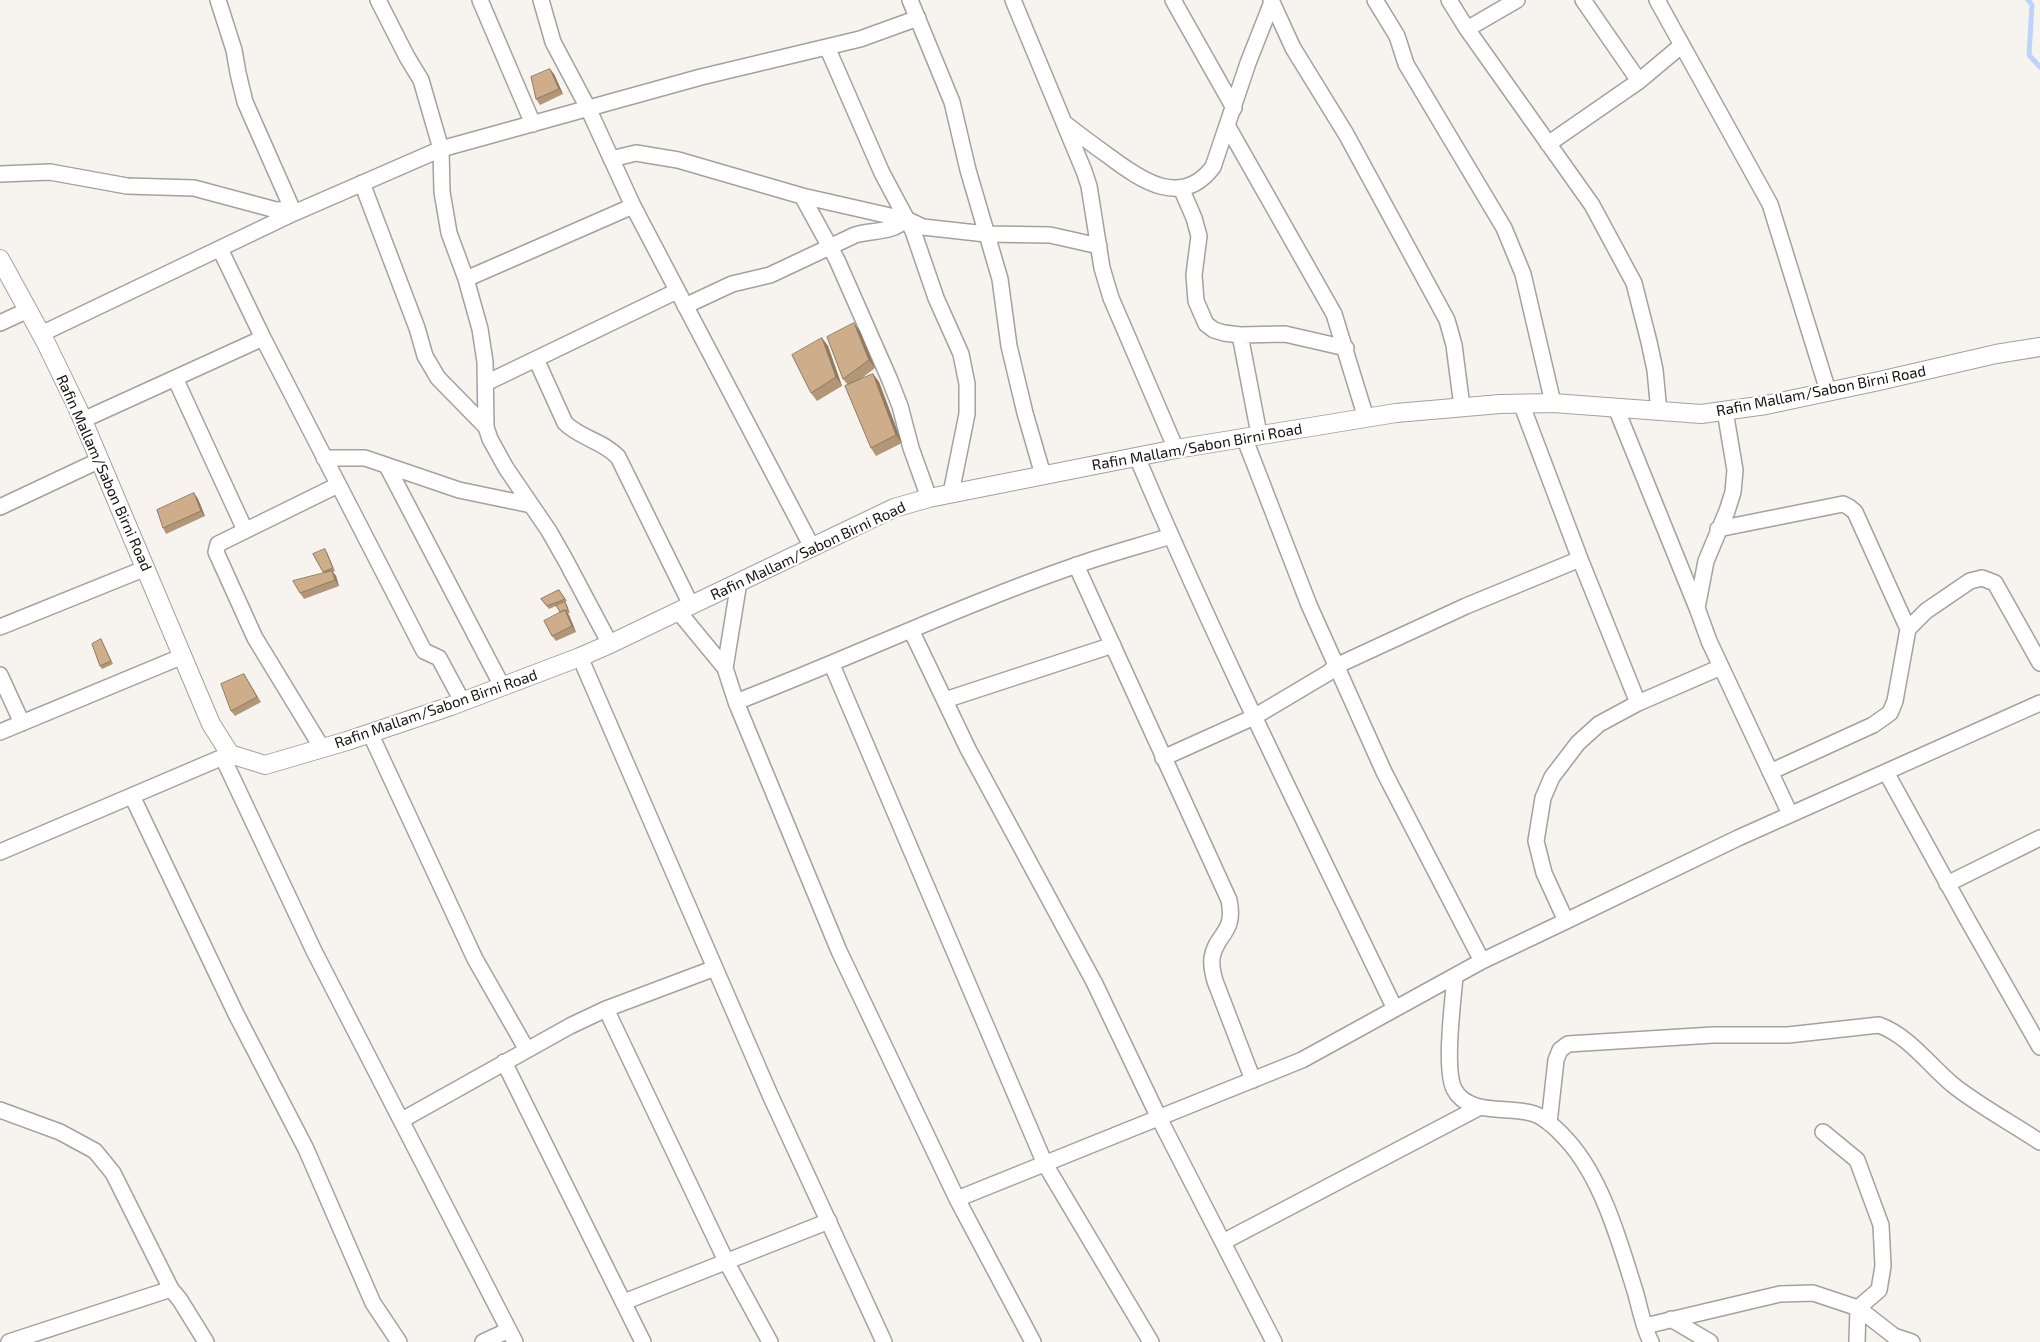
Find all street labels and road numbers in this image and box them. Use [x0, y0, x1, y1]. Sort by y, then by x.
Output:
street label: Rafin Mallam/Sabon Birni Road [1715, 362, 1927, 420]
street label: Rafin Mallam/Sabon Birni Road [52, 372, 156, 574]
street label: Rafin Mallam/Sabon Birni Road [1090, 420, 1304, 474]
street label: Rafin Mallam/Sabon Birni Road [708, 498, 908, 604]
street label: Rafin Mallam/Sabon Birni Road [332, 666, 540, 752]

